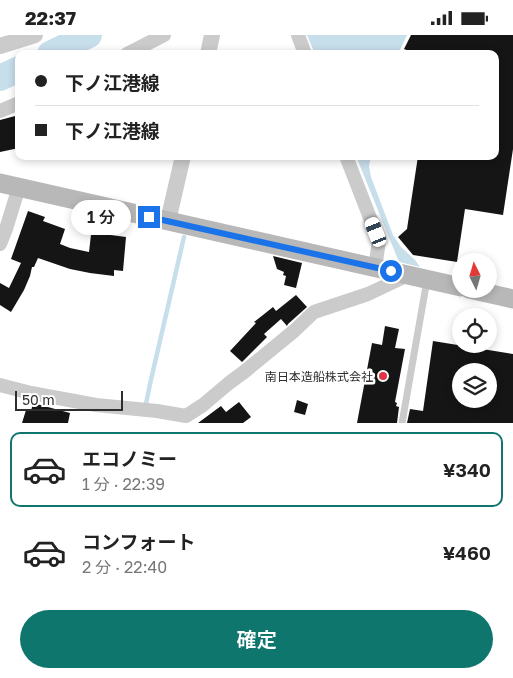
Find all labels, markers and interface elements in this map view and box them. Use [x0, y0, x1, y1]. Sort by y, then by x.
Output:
text: 22:37 [25, 6, 76, 29]
text: 下ノ江港線 [65, 71, 160, 94]
text: 下ノ江港線 [65, 119, 160, 142]
callout: 1 分 [72, 199, 132, 235]
route end [138, 206, 160, 228]
text: 1 分 [87, 207, 115, 227]
car [363, 215, 388, 249]
north arrow [452, 253, 498, 297]
map controls [452, 253, 497, 408]
route start [380, 260, 402, 282]
button: locate [452, 308, 497, 353]
button: layers [452, 363, 497, 408]
place label: 南日本造船株式会社 [265, 369, 373, 384]
marker: 南日本造船株式会社 [377, 370, 389, 382]
scale bar [15, 388, 122, 411]
text: 50 m [22, 391, 55, 408]
icon: car [22, 447, 67, 492]
text: エコノミー [82, 447, 177, 470]
text: ¥340 [443, 458, 491, 481]
text: 1 分 · 22:39 [82, 474, 165, 494]
icon: car [22, 530, 67, 575]
text: コンフォート [82, 530, 195, 553]
text: ¥460 [443, 541, 491, 564]
text: 2 分 · 22:40 [82, 557, 167, 577]
button: 確定 [20, 610, 493, 668]

